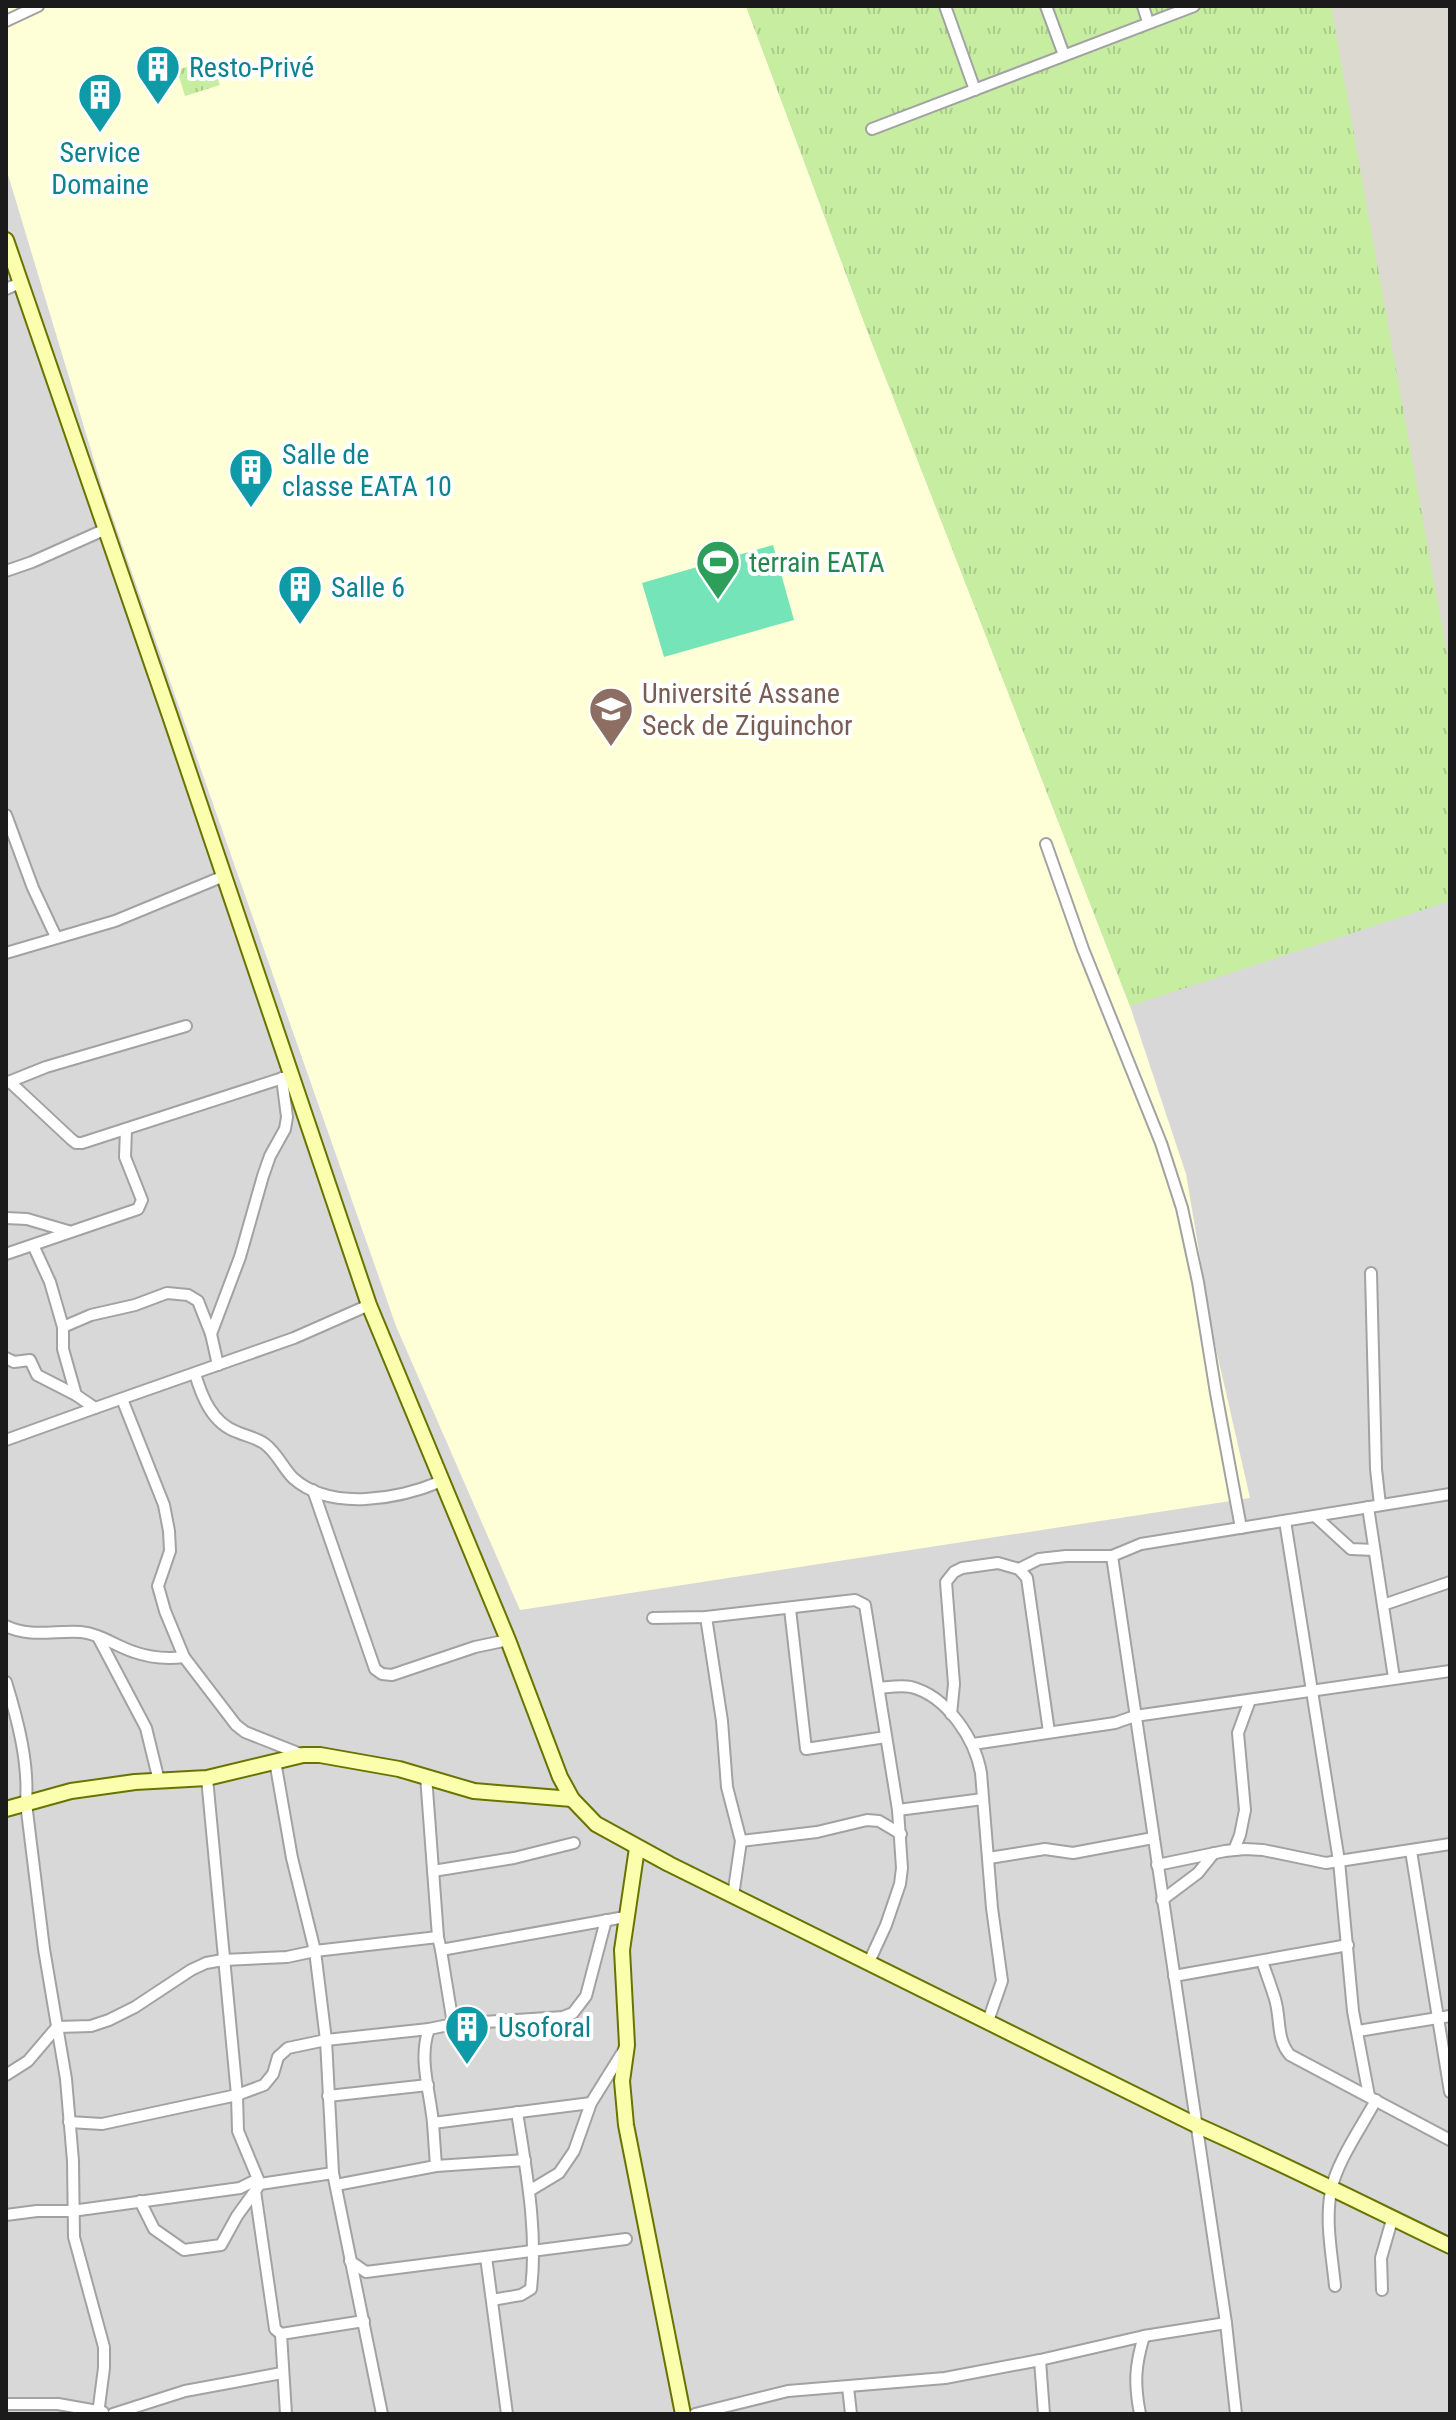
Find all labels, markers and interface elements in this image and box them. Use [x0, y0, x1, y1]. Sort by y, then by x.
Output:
building icon: Resto-Privé [134, 43, 182, 106]
place label: Resto-Privé [189, 51, 314, 84]
building icon: Service Domaine [76, 71, 124, 134]
place label: Service Domaine [51, 136, 149, 201]
place label: Salle de classe EATA 10 [282, 438, 452, 503]
building icon: Salle de classe EATA 10 [227, 446, 275, 509]
sports icon: terrain EATA [694, 538, 742, 601]
place label: terrain EATA [749, 546, 885, 579]
building icon: Salle 6 [276, 563, 324, 626]
place label: Salle 6 [331, 571, 405, 604]
place label: Université Assane Seck de Ziguinchor [642, 677, 853, 742]
school or university icon: Université Assane Seck de Ziguinchor [587, 685, 635, 748]
building icon: Usoforal [443, 2003, 491, 2066]
place label: Usoforal [498, 2011, 591, 2044]

